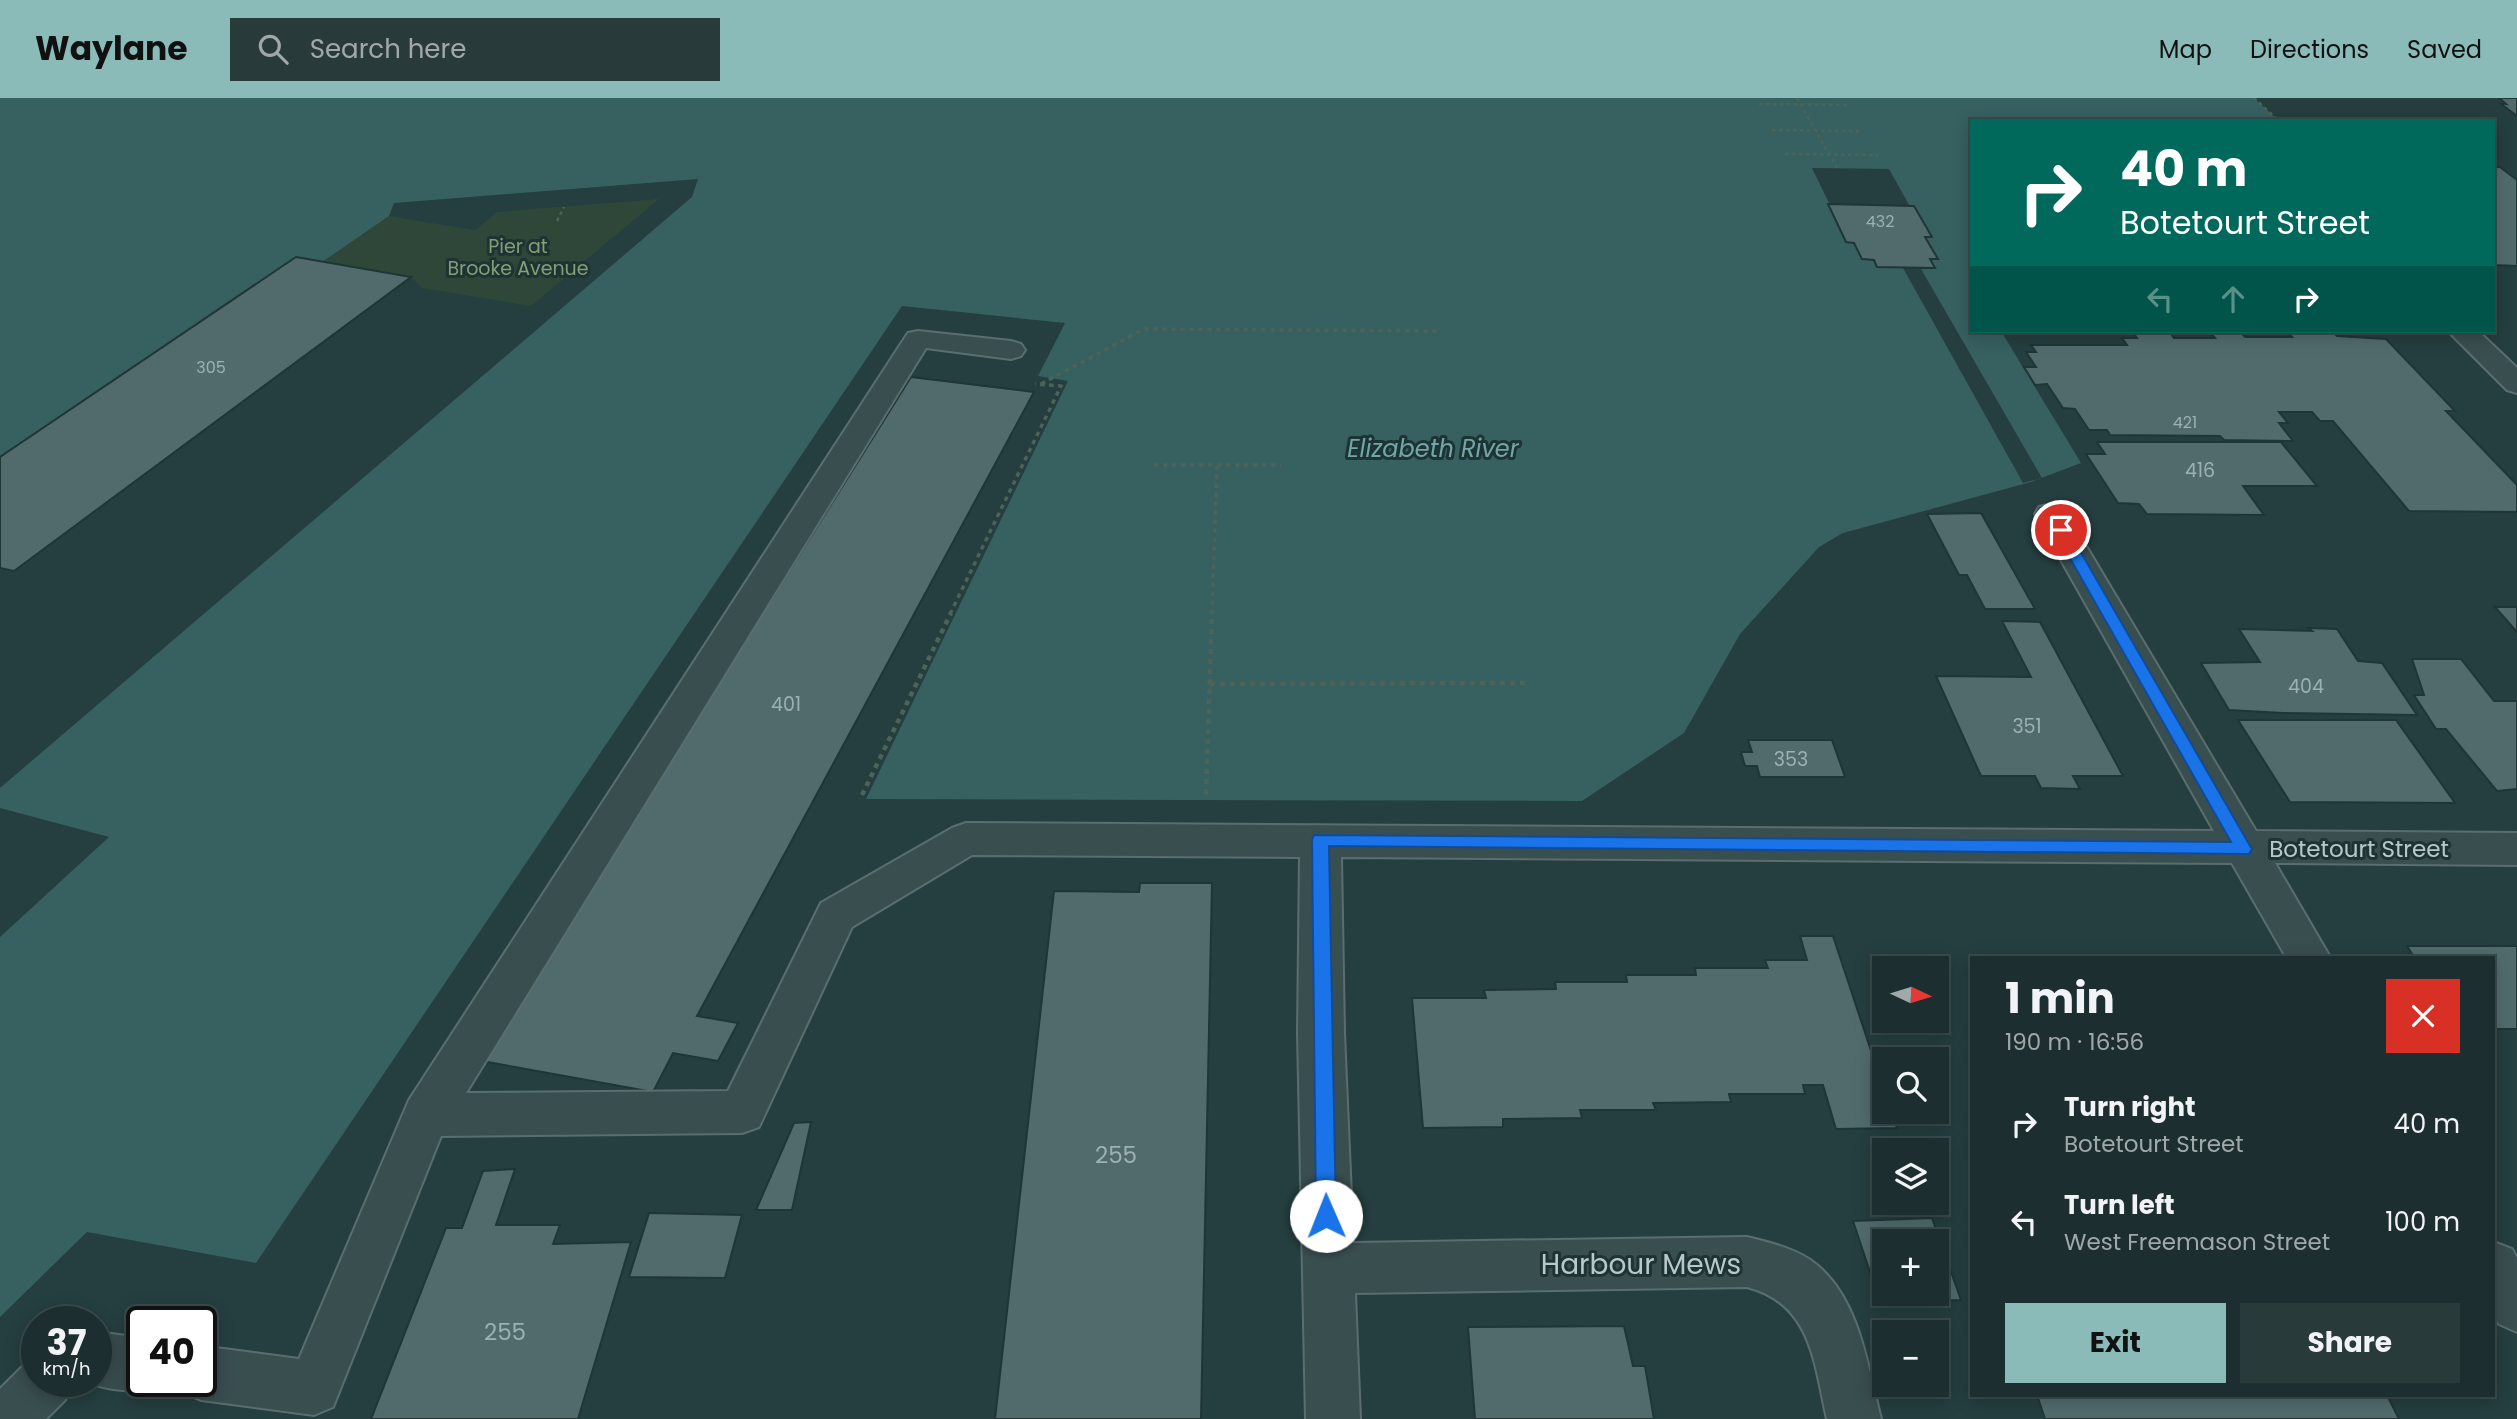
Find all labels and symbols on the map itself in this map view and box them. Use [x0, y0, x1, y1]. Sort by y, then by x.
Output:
house number: 432 [1866, 210, 1894, 233]
park label: Pier at Brooke Avenue [447, 233, 589, 282]
house number: 305 [196, 356, 226, 379]
house number: 421 [2173, 411, 2197, 434]
water label: Elizabeth River [1347, 432, 1520, 465]
house number: 416 [2185, 457, 2215, 484]
pin [2031, 500, 2091, 560]
house number: 404 [2288, 673, 2324, 700]
house number: 401 [771, 691, 801, 718]
house number: 351 [2012, 713, 2042, 740]
house number: 353 [1774, 746, 1808, 773]
street label: Botetourt Street [2269, 833, 2449, 865]
north arrow [1872, 956, 1950, 1032]
house number: 255 [1095, 1139, 1137, 1171]
position arrow [1289, 1179, 1363, 1253]
street label: Harbour Mews [1541, 1245, 1741, 1284]
speed limit sign: 40 [126, 1306, 217, 1397]
house number: 255 [484, 1316, 526, 1348]

